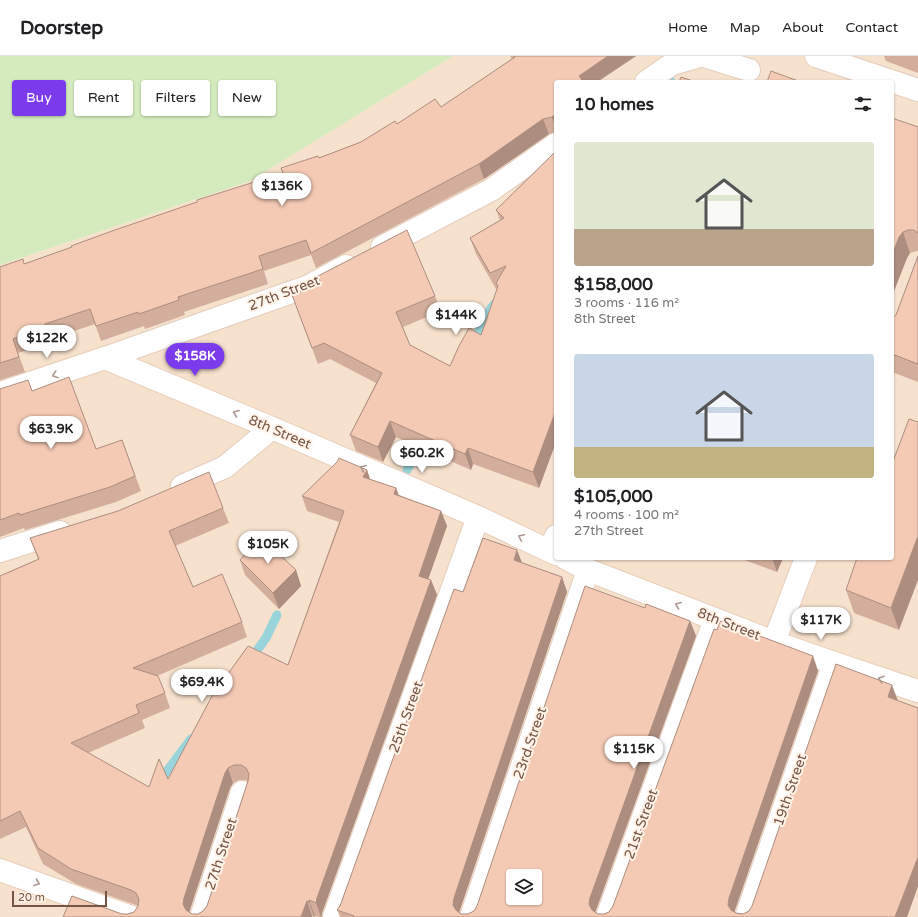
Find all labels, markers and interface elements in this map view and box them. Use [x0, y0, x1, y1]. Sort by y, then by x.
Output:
text: Doorstep [20, 17, 103, 39]
text: Home [668, 19, 708, 36]
text: Map [730, 19, 760, 36]
text: About [782, 19, 824, 36]
text: Contact [846, 19, 898, 36]
chip: Buy [12, 80, 66, 116]
chip: Rent [74, 80, 133, 116]
chip: Filters [141, 80, 210, 116]
chip: New [218, 80, 276, 116]
icon: filters [852, 93, 874, 115]
text: 10 homes [574, 94, 654, 115]
icon: home [688, 168, 760, 240]
pin: $136K [254, 173, 310, 207]
text: $136K [261, 178, 303, 194]
street label: 27th Street [246, 271, 323, 314]
text: $158,000 [574, 274, 653, 295]
text: 3 rooms · 116 m² [574, 295, 679, 311]
pin: $144K [428, 302, 484, 336]
text: $144K [435, 307, 477, 323]
text: 8th Street [574, 311, 636, 327]
pin: $122K [19, 325, 75, 359]
text: $122K [26, 330, 68, 346]
pin: $158K [167, 343, 223, 377]
text: $158K [174, 348, 216, 364]
one-way arrow [51, 370, 58, 379]
icon: home [688, 380, 760, 452]
one-way arrow [233, 410, 241, 418]
street label: 8th Street [246, 411, 314, 453]
pin: $63.9K [18, 416, 84, 450]
text: $63.9K [29, 421, 73, 437]
pin: $60.2K [389, 440, 455, 474]
text: $60.2K [400, 445, 444, 461]
one-way arrow [360, 464, 367, 472]
text: $105,000 [574, 486, 653, 507]
text: 4 rooms · 100 m² [574, 507, 679, 523]
text: 27th Street [574, 523, 644, 539]
pin: $105K [240, 531, 296, 565]
one-way arrow [517, 534, 525, 542]
text: $105K [247, 536, 289, 552]
one-way arrow [675, 601, 682, 609]
street label: 8th Street [695, 604, 764, 644]
pin: $117K [793, 607, 849, 641]
text: $117K [800, 612, 842, 628]
pin: $69.4K [169, 669, 235, 703]
text: $69.4K [180, 674, 224, 690]
one-way arrow [878, 675, 885, 684]
street label: 25th Street [385, 678, 427, 755]
street label: 23rd Street [510, 704, 550, 781]
pin: $115K [606, 736, 662, 770]
text: $115K [613, 741, 655, 757]
street label: 19th Street [770, 751, 810, 828]
street label: 21st Street [620, 786, 662, 861]
street label: 27th Street [201, 815, 241, 892]
map controls [506, 869, 542, 905]
button: layers [506, 869, 542, 905]
one-way arrow [33, 878, 40, 886]
scale bar [12, 889, 107, 908]
text: 20 m [18, 891, 45, 904]

